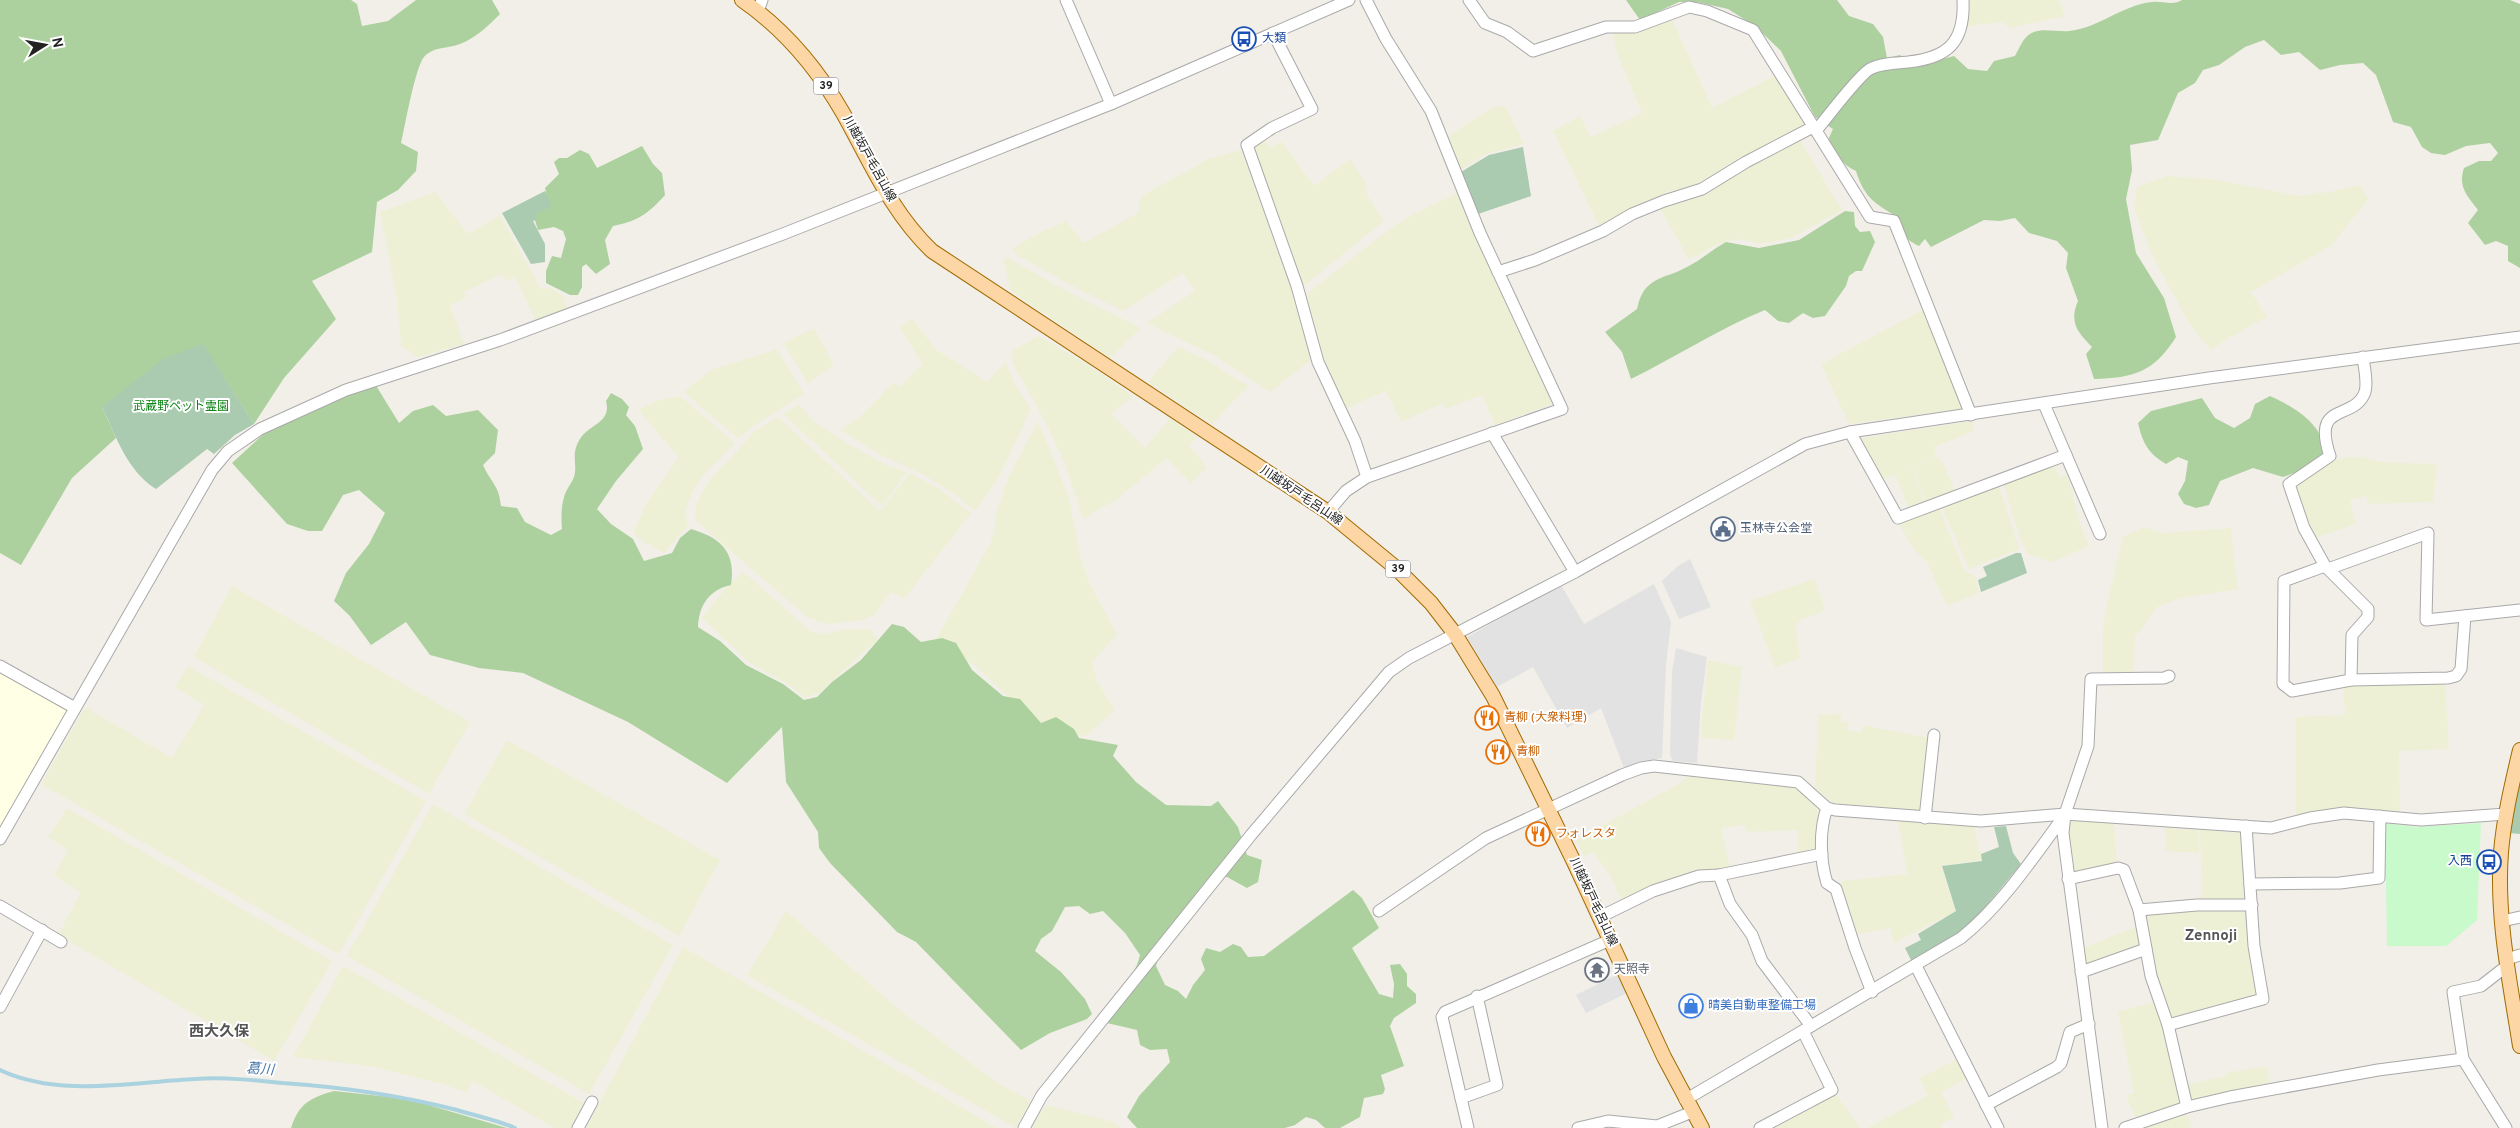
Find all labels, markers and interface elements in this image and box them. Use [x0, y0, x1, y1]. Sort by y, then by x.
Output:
north arrow [20, 20, 70, 70]
bus stop icon: 大類 [1231, 26, 1257, 52]
place label: 大類 [1262, 31, 1286, 47]
text: N [47, 36, 66, 49]
road number: 39 [814, 78, 838, 94]
street label: 川越坂戸毛呂山線 [839, 113, 899, 205]
park label: 武蔵野ペット霊園 [133, 399, 229, 415]
street label: 川越坂戸毛呂山線 [1257, 463, 1345, 529]
public building icon: 玉林寺公会堂 [1710, 516, 1736, 542]
place label: 玉林寺公会堂 [1740, 521, 1812, 537]
road number: 39 [1386, 560, 1410, 578]
restaurant icon: 青柳 (大衆料理) [1474, 705, 1500, 731]
place label: 青柳 (大衆料理) [1504, 710, 1587, 726]
restaurant icon: 青柳 [1485, 739, 1511, 765]
place label: 青柳 [1516, 744, 1540, 760]
restaurant icon: フォレスタ [1525, 821, 1551, 847]
place label: フォレスタ [1556, 826, 1616, 842]
bus stop icon: 入西 [2476, 849, 2502, 875]
place label: 入西 [2448, 854, 2472, 870]
street label: 川越坂戸毛呂山線 [1565, 855, 1621, 949]
district label: Zennoji [2185, 927, 2237, 946]
temple icon: 天照寺 [1584, 957, 1610, 983]
place label: 天照寺 [1614, 962, 1650, 978]
shop icon: 晴美自動車整備工場 [1678, 993, 1704, 1019]
place label: 晴美自動車整備工場 [1708, 998, 1816, 1014]
district label: 西大久保 [189, 1023, 250, 1042]
water label: 葛川 [245, 1061, 277, 1080]

